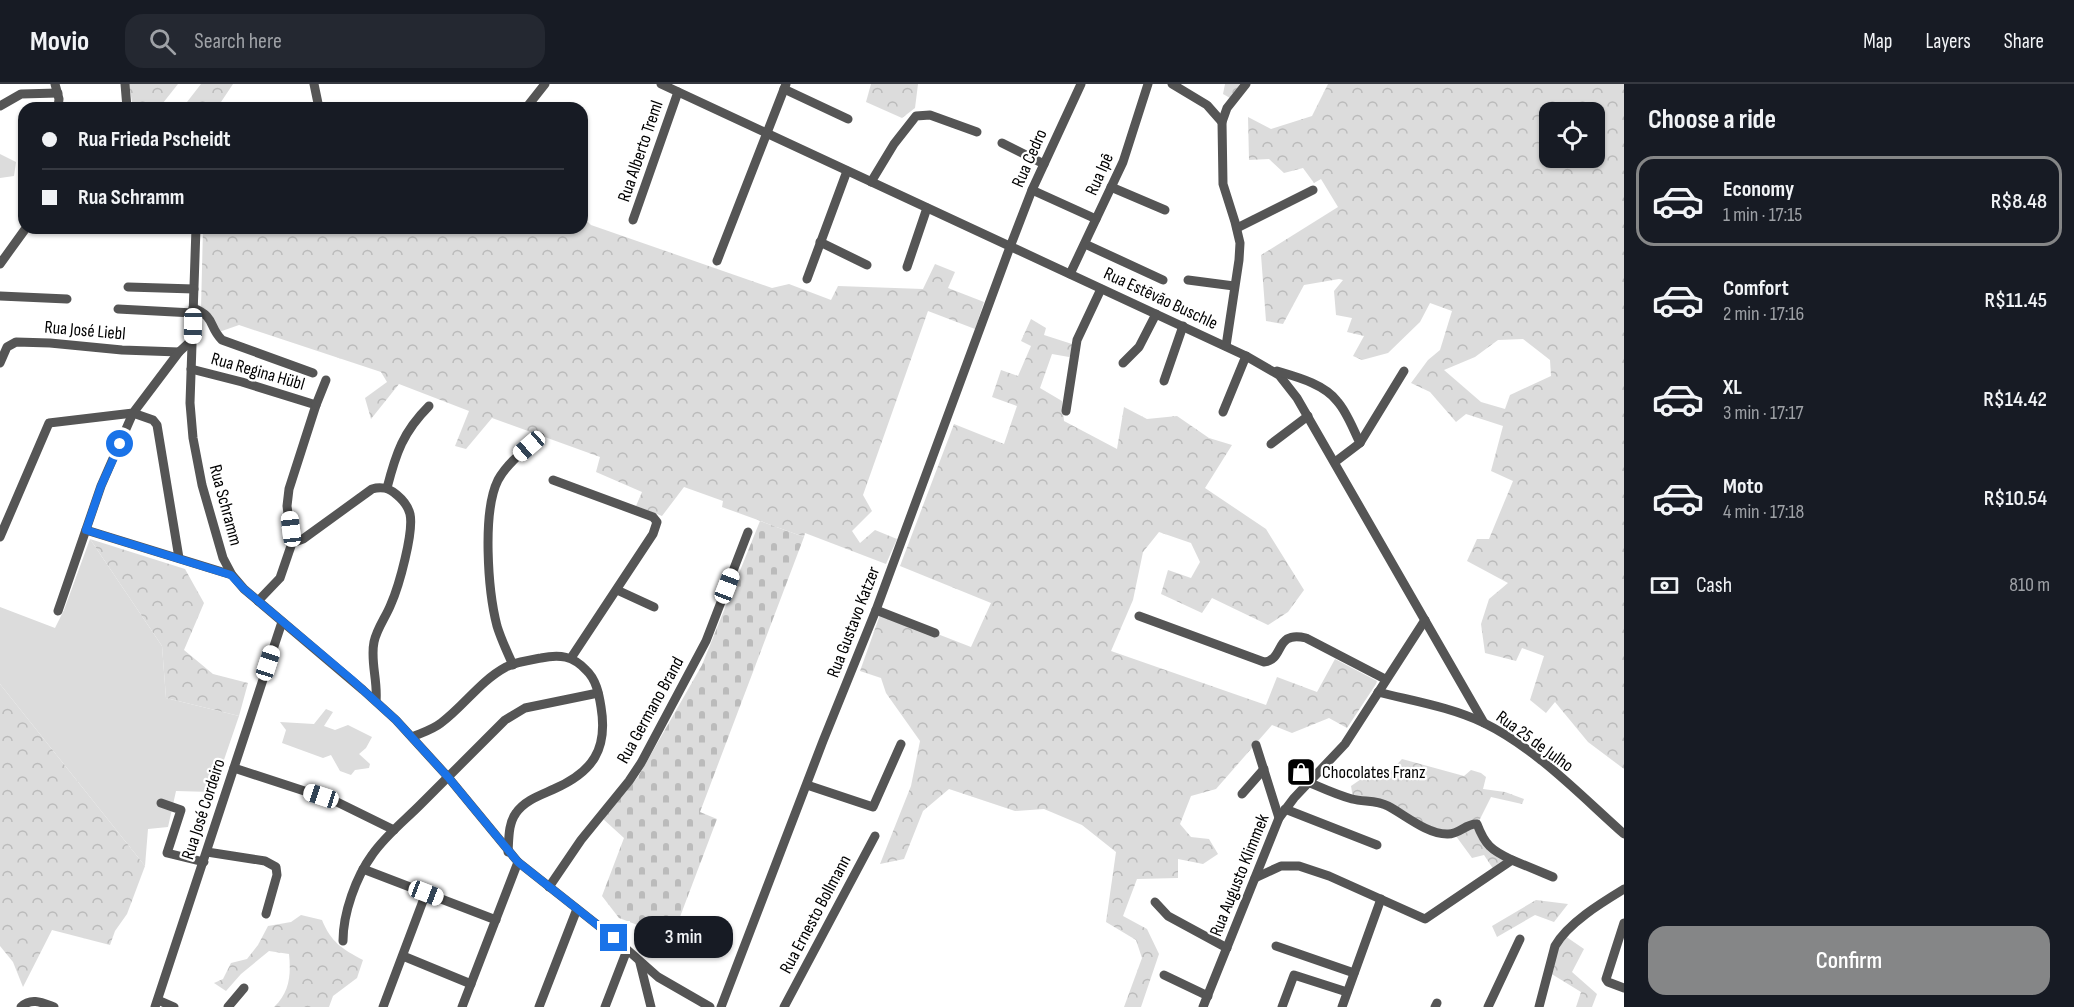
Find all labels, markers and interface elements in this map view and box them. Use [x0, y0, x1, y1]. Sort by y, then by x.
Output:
search box [125, 14, 545, 68]
text: Movio [30, 25, 89, 58]
icon: search [146, 25, 179, 58]
text: Search here [194, 28, 282, 55]
text: Map [1863, 29, 1892, 54]
text: Layers [1925, 29, 1971, 54]
text: Share [2004, 29, 2044, 54]
street label: Rua Alberto Treml [613, 98, 668, 205]
map controls [1539, 102, 1605, 168]
button: locate [1539, 102, 1605, 168]
text: Choose a ride [1648, 104, 1776, 136]
text: Rua Frieda Pscheidt [78, 126, 231, 153]
street label: Rua Cedro [1007, 126, 1052, 190]
street label: Rua Ipê [1081, 150, 1118, 199]
icon: car [1651, 174, 1705, 228]
text: Economy [1723, 176, 1794, 203]
text: Rua Schramm [78, 184, 184, 211]
text: R$8.48 [1991, 188, 2047, 215]
text: 1 min · 17:15 [1723, 203, 1802, 227]
street label: Rua Estêvão Buschle [1100, 263, 1221, 334]
icon: car [1651, 273, 1705, 327]
text: Comfort [1723, 275, 1789, 302]
text: R$11.45 [1984, 287, 2047, 314]
text: 2 min · 17:16 [1723, 302, 1804, 326]
car [184, 308, 202, 344]
street label: Rua José Liebl [43, 316, 126, 345]
street label: Rua Regina Hübl [209, 348, 307, 395]
icon: car [1651, 372, 1705, 426]
text: XL [1723, 374, 1742, 401]
text: R$14.42 [1983, 386, 2047, 413]
text: 3 min · 17:17 [1723, 401, 1804, 425]
car [510, 427, 548, 465]
route start [106, 430, 133, 457]
street label: Rua Schramm [205, 462, 246, 548]
icon: car [1651, 471, 1705, 525]
text: Moto [1723, 473, 1763, 500]
text: R$10.54 [1984, 485, 2047, 512]
text: 4 min · 17:18 [1723, 500, 1804, 524]
car [280, 510, 302, 548]
street label: Rua Gustavo Katzer [823, 564, 884, 681]
car [712, 566, 742, 606]
icon: cash [1648, 569, 1681, 602]
text: Cash [1696, 572, 1732, 599]
text: 810 m [2009, 573, 2050, 597]
car [254, 643, 282, 683]
street label: Rua Germano Brand [613, 653, 688, 767]
street label: Rua 25 de Julho [1492, 706, 1577, 776]
street label: Rua José Cordeiro [177, 756, 230, 862]
shop icon: Chocolates Franz [1285, 756, 1317, 788]
place label: Chocolates Franz [1322, 762, 1426, 783]
car [301, 782, 341, 810]
street label: Rua Augusto Klimmek [1205, 811, 1274, 939]
street label: Rua Ernesto Bollmann [775, 851, 856, 977]
car [406, 878, 446, 908]
callout: 3 min [635, 917, 734, 959]
route end [600, 924, 627, 951]
text: 3 min [665, 925, 702, 949]
button: Confirm [1648, 926, 2050, 995]

